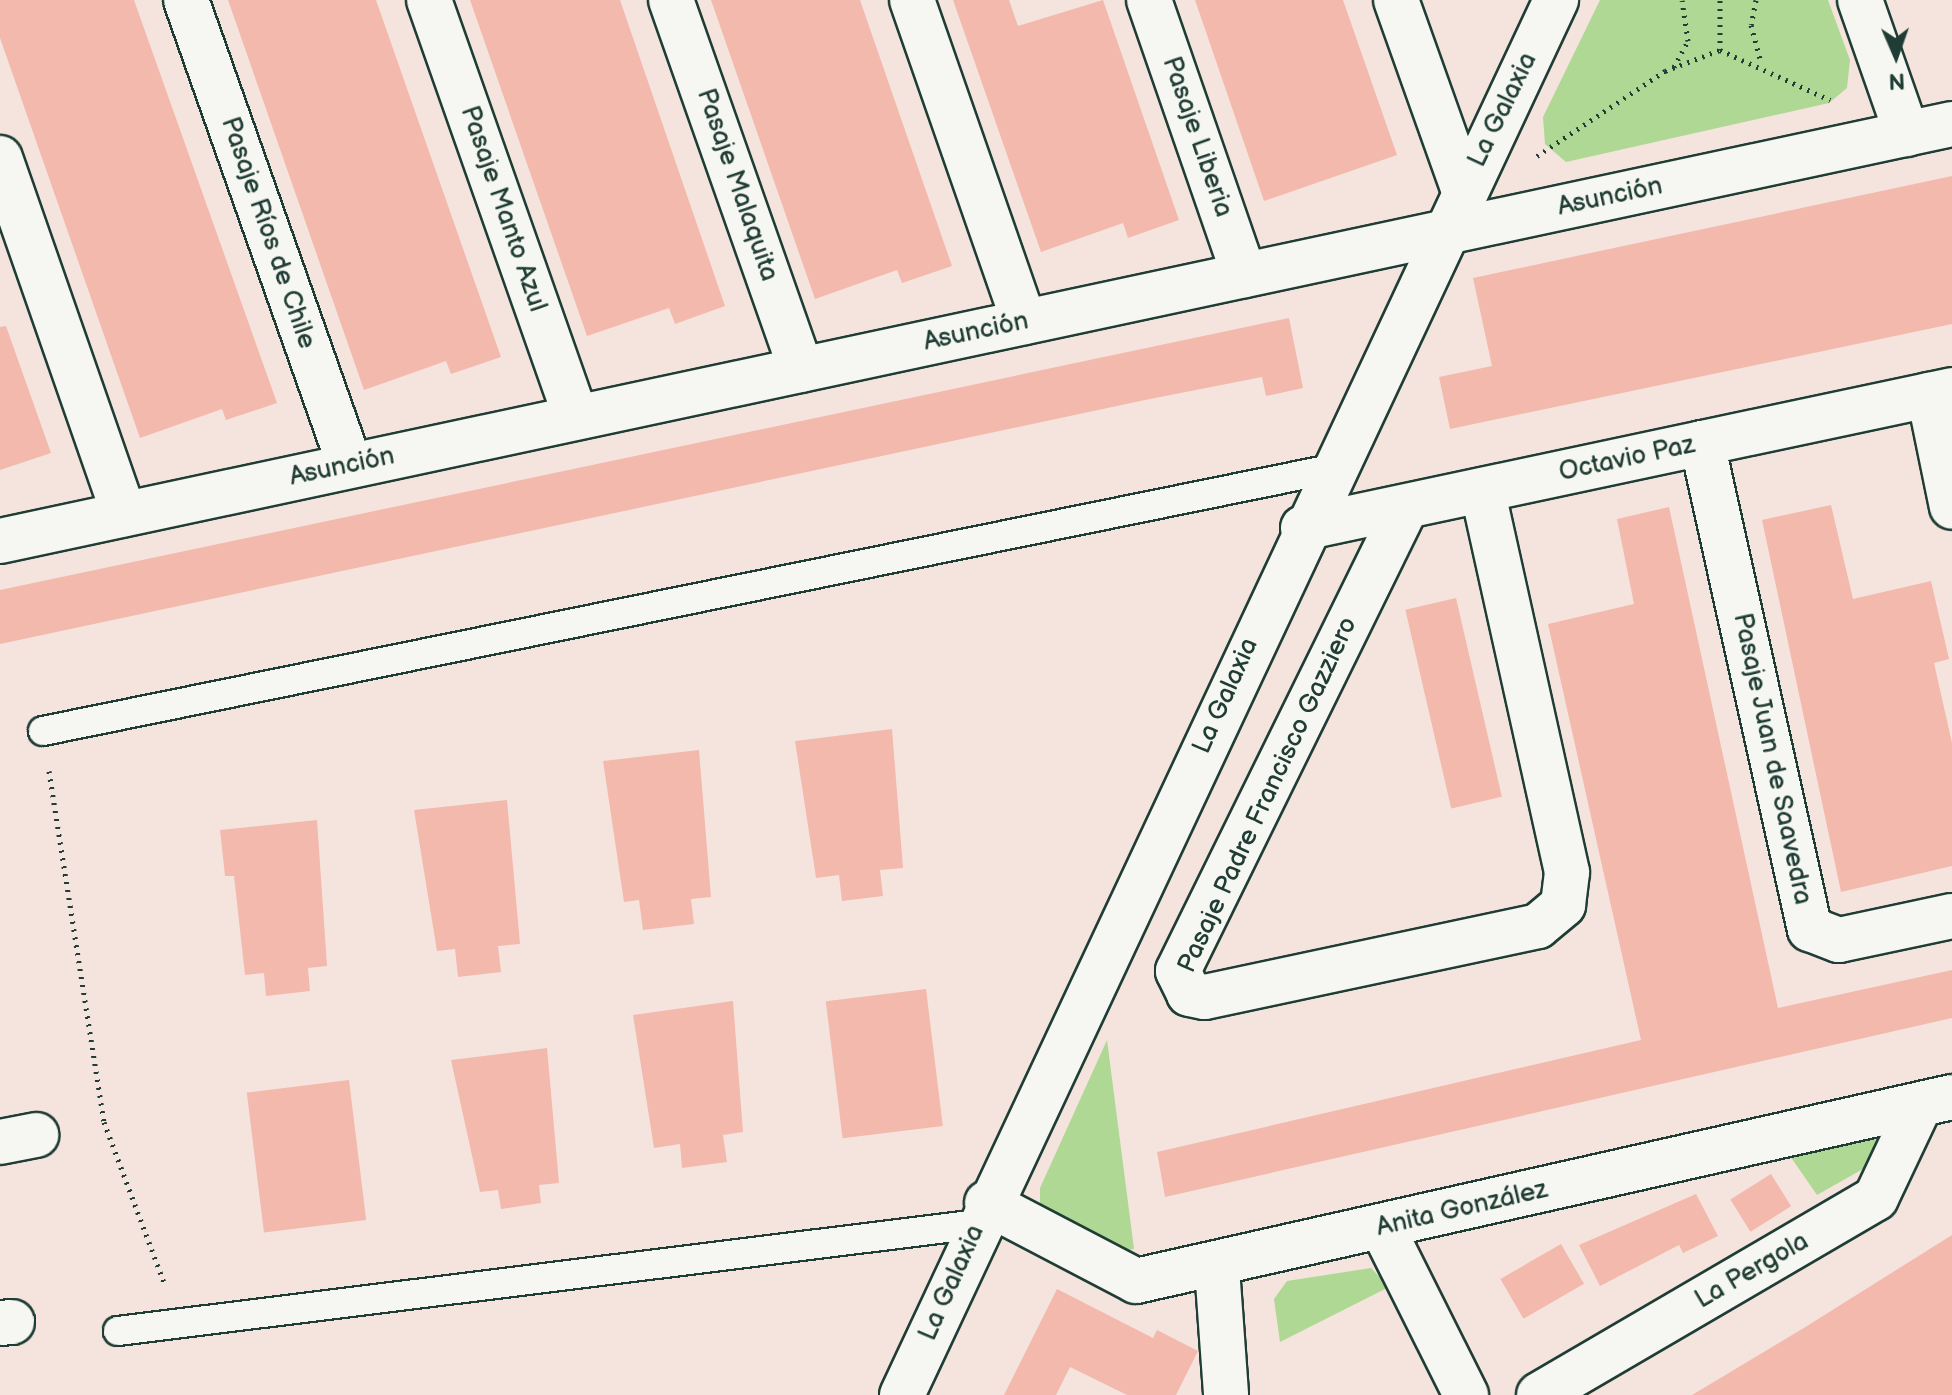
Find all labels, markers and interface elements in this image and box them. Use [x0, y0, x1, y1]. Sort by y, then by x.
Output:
north arrow [1856, 16, 1936, 96]
street label: La Galaxia [1462, 48, 1544, 172]
street label: Pasaje Liberia [1155, 53, 1239, 221]
text: N [1888, 67, 1906, 94]
street label: Pasaje Malaquita [689, 85, 785, 285]
street label: Pasaje Manto Azul [453, 102, 553, 316]
street label: Pasaje Ríos de Chile [214, 113, 322, 353]
street label: Asunción [1555, 171, 1665, 223]
street label: Asunción [921, 306, 1031, 358]
street label: Octavio Paz [1556, 429, 1698, 489]
street label: Asunción [287, 441, 397, 493]
street label: Pasaje Juan de Saavedra [1726, 609, 1818, 909]
street label: Pasaje Padre Francisco Gazziero [1172, 612, 1364, 978]
street label: La Galaxia [1187, 633, 1265, 759]
street label: Anita González [1373, 1174, 1551, 1244]
street label: La Galaxia [913, 1220, 991, 1346]
street label: La Pergola [1690, 1226, 1814, 1316]

